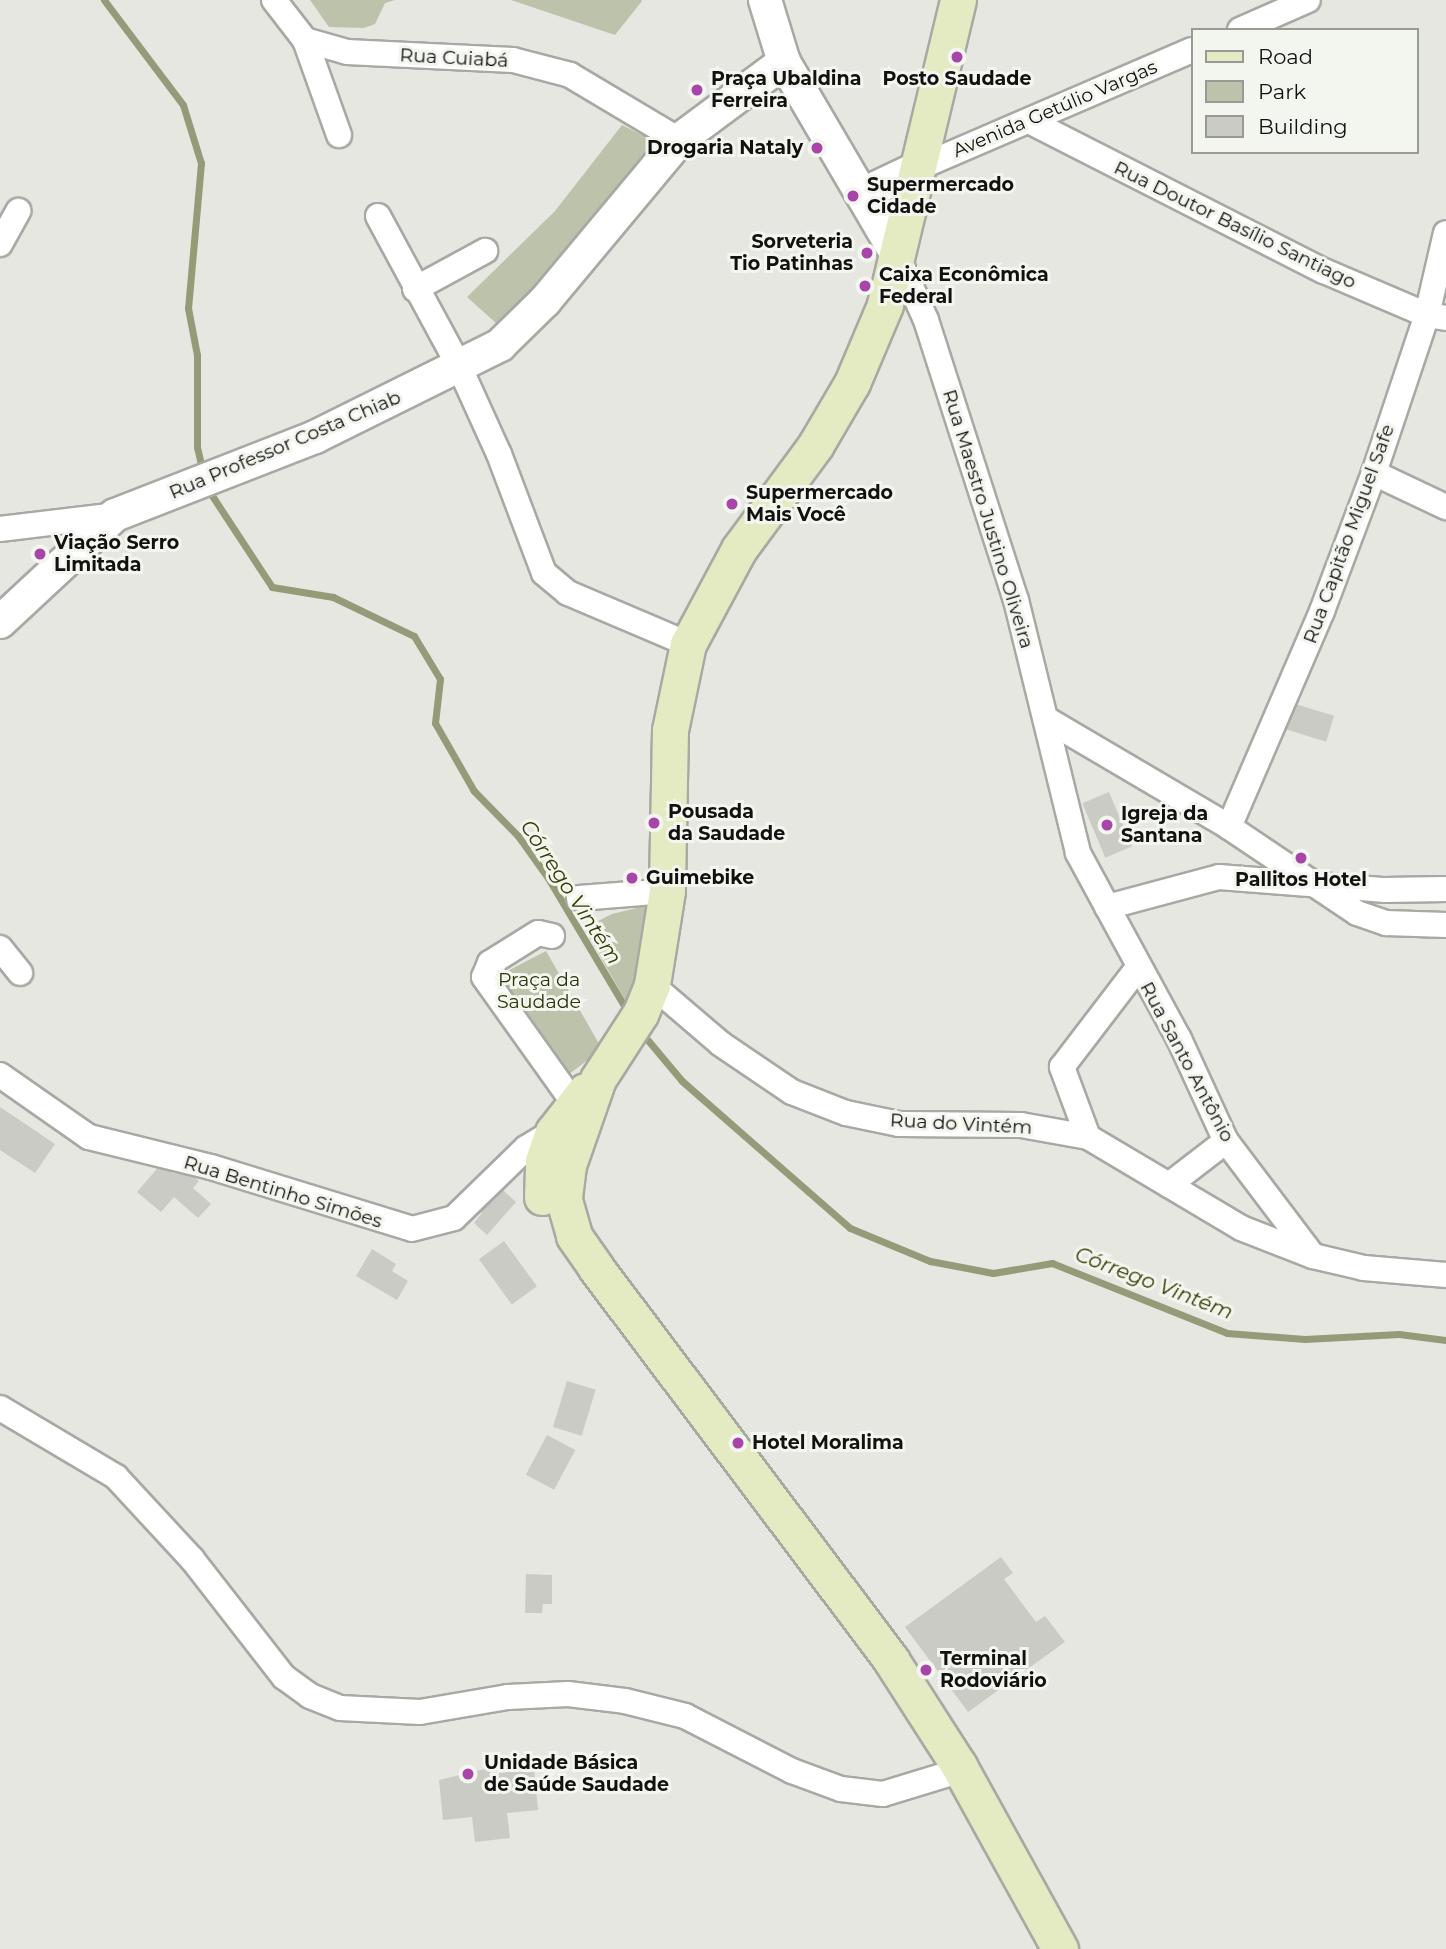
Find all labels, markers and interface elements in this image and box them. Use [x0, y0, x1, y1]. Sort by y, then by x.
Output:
legend [1190, 28, 1418, 154]
street label: Rua Cuiabá [399, 44, 509, 72]
text: Road [1258, 44, 1313, 69]
marker: Posto Saudade [949, 49, 965, 65]
street label: Avenida Getúlio Vargas [949, 56, 1161, 162]
place label: Praça Ubaldina Ferreira [711, 68, 861, 112]
place label: Posto Saudade [883, 68, 1031, 90]
text: Park [1258, 79, 1306, 104]
marker: Praça Ubaldina Ferreira [689, 82, 705, 98]
text: Building [1258, 114, 1348, 139]
place label: Drogaria Nataly [647, 137, 803, 159]
marker: Drogaria Nataly [809, 140, 825, 156]
street label: Rua Doutor Basílio Santiago [1110, 156, 1360, 294]
place label: Supermercado Cidade [867, 174, 1014, 218]
marker: Supermercado Cidade [845, 188, 861, 204]
place label: Sorveteria Tio Patinhas [730, 231, 853, 275]
marker: Sorveteria Tio Patinhas [859, 245, 875, 261]
place label: Caixa Econômica Federal [879, 264, 1049, 308]
marker: Caixa Econômica Federal [857, 278, 873, 294]
street label: Rua Professor Costa Chiab [166, 386, 404, 504]
street label: Rua Maestro Justino Oliveira [938, 387, 1038, 651]
street label: Rua Capitão Miguel Safe [1299, 421, 1399, 647]
place label: Supermercado Mais Você [746, 482, 893, 526]
marker: Supermercado Mais Você [724, 496, 740, 512]
place label: Viação Serro Limitada [54, 532, 179, 576]
marker: Viação Serro Limitada [32, 546, 48, 562]
place label: Pousada da Saudade [668, 801, 785, 845]
place label: Igreja da Santana [1121, 803, 1208, 847]
water label: Córrego Vintém [515, 815, 627, 969]
marker: Pousada da Saudade [646, 815, 662, 831]
marker: Igreja da Santana [1099, 817, 1115, 833]
marker: Pallitos Hotel [1293, 850, 1309, 866]
place label: Guimebike [646, 867, 754, 889]
place label: Pallitos Hotel [1235, 869, 1367, 891]
marker: Guimebike [624, 870, 640, 886]
park label: Praça da Saudade [497, 969, 581, 1013]
street label: Rua Santo Antônio [1135, 978, 1239, 1146]
street label: Rua do Vintém [889, 1109, 1033, 1139]
street label: Rua Bentinho Simões [181, 1151, 385, 1233]
water label: Córrego Vintém [1071, 1241, 1237, 1325]
place label: Hotel Moralima [752, 1432, 904, 1454]
marker: Hotel Moralima [730, 1435, 746, 1451]
place label: Terminal Rodoviário [940, 1648, 1047, 1692]
marker: Terminal Rodoviário [918, 1662, 934, 1678]
place label: Unidade Básica de Saúde Saudade [484, 1752, 669, 1796]
marker: Unidade Básica de Saúde Saudade [458, 1764, 478, 1784]

